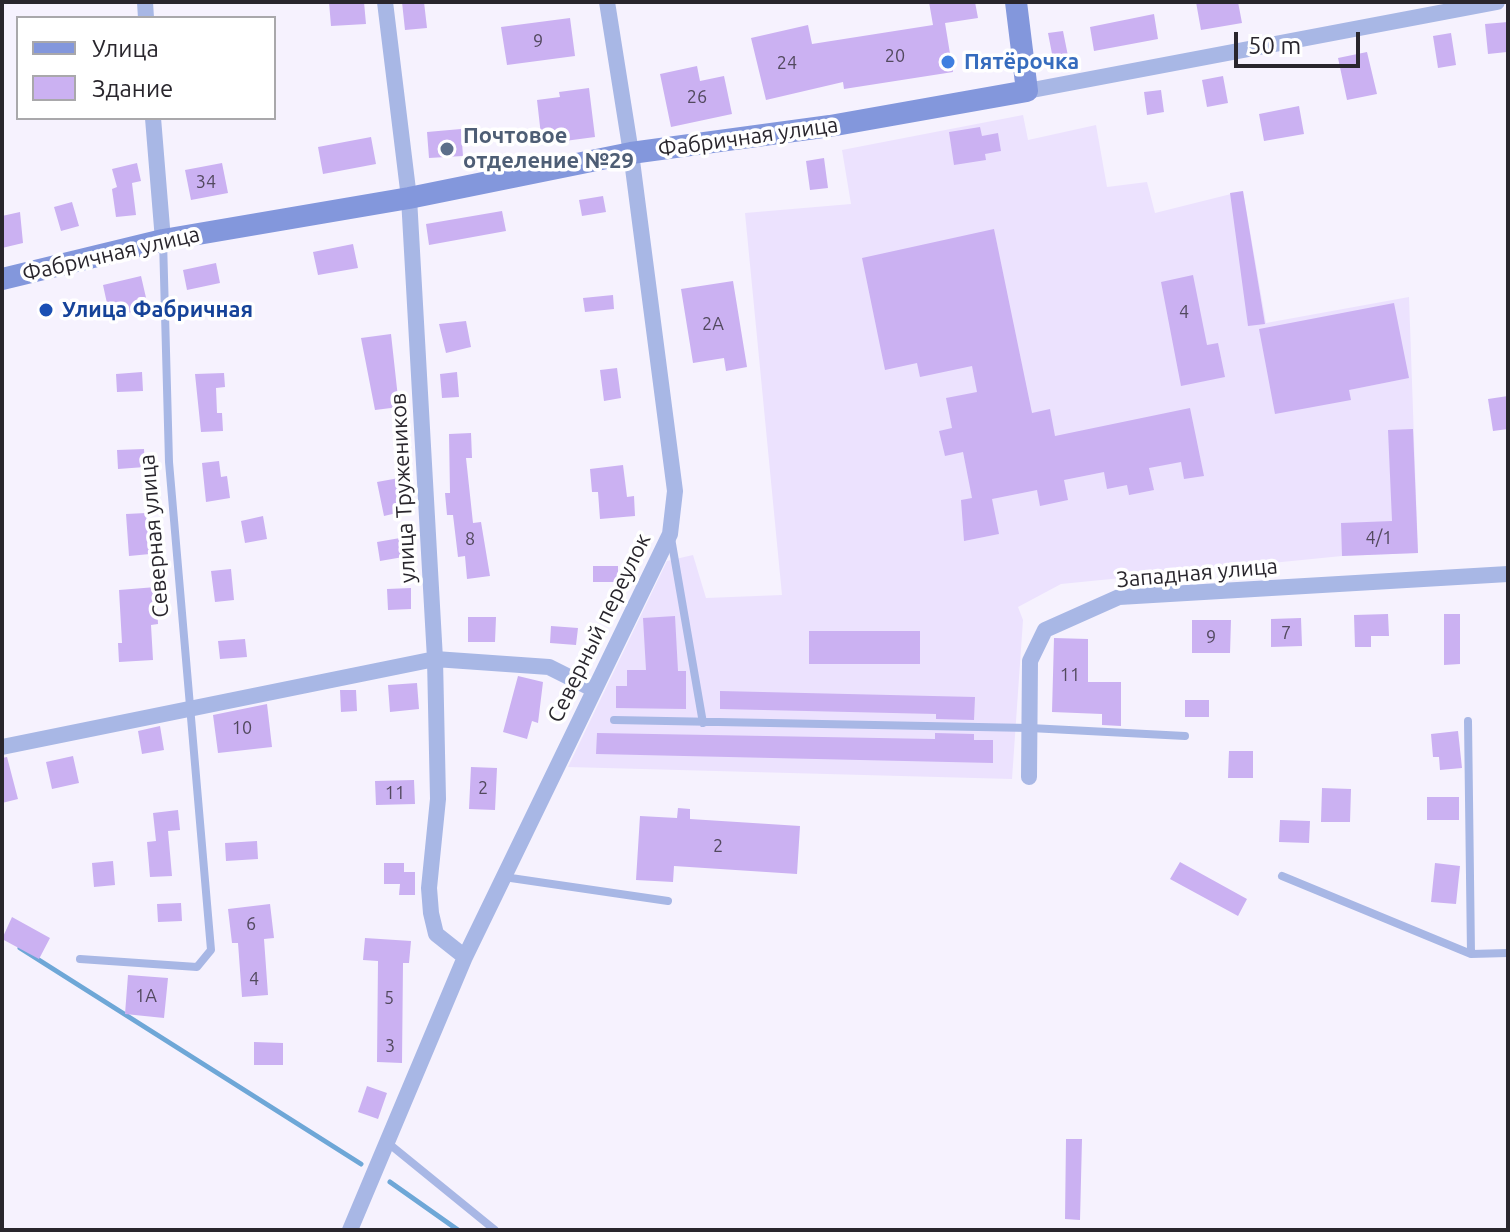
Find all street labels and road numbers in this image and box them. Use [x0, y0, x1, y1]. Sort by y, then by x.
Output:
street label: Фабричная улица [656, 111, 840, 163]
street label: Фабричная улица [20, 221, 202, 287]
street label: улица Тружеников [385, 392, 421, 584]
street label: Северная улица [134, 453, 174, 619]
street label: Северный переулок [542, 529, 656, 727]
street label: Западная улица [1115, 553, 1279, 593]

